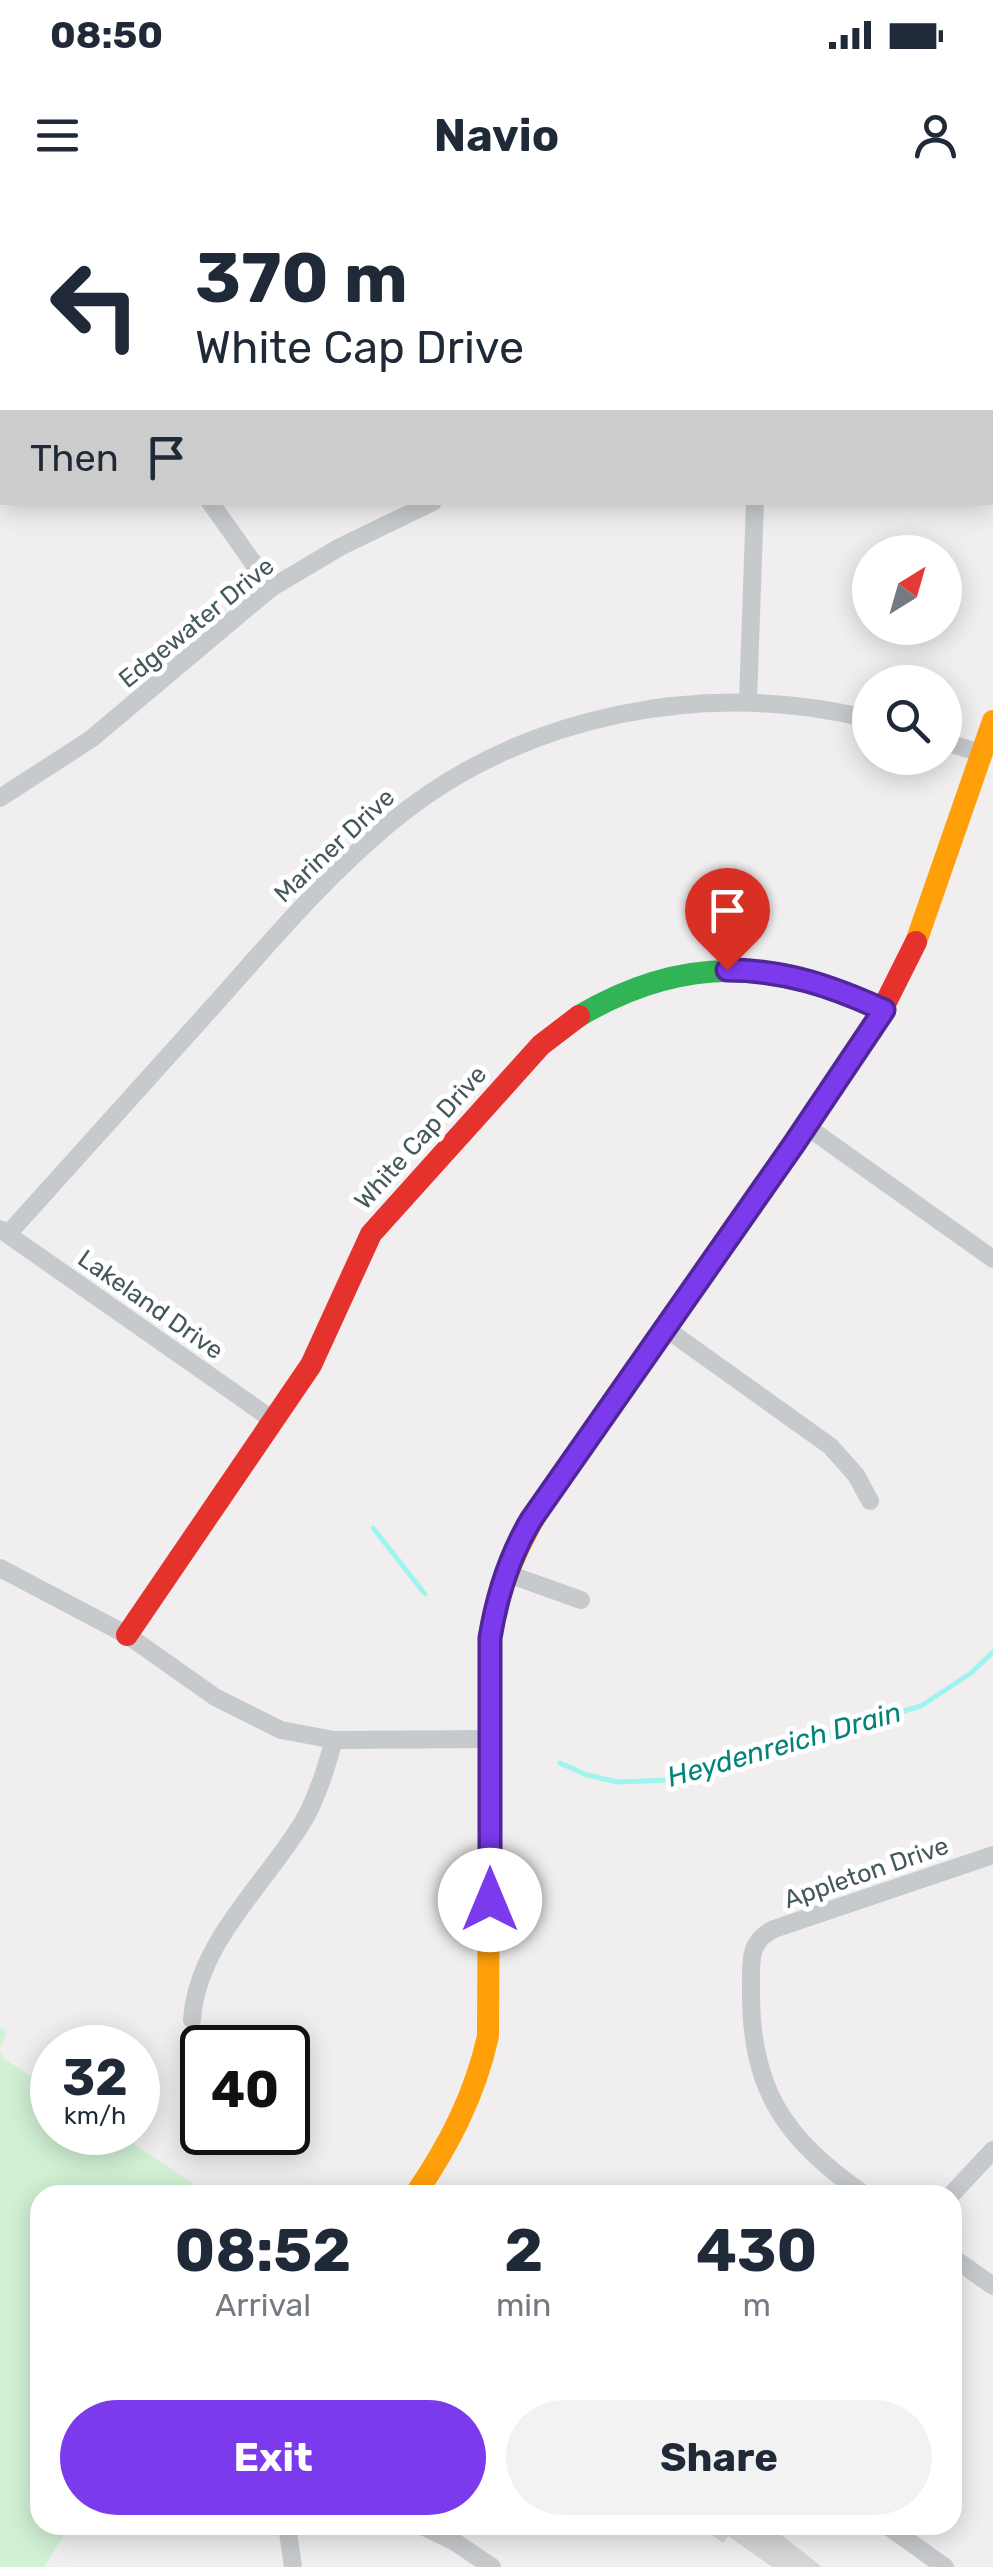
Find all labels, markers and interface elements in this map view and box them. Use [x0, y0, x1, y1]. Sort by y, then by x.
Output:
text: 08:50 [50, 12, 163, 58]
icon: menu [30, 108, 85, 163]
icon: person [908, 108, 963, 163]
text: Navio [434, 109, 559, 162]
text: 370 m [195, 237, 408, 320]
icon: left [30, 240, 160, 370]
text: White Cap Drive [195, 321, 524, 374]
icon: arrive [139, 430, 194, 485]
text: Then [30, 435, 119, 481]
north arrow [852, 535, 962, 645]
map controls [852, 535, 962, 775]
street label: Edgewater Drive [113, 551, 280, 694]
button: search [852, 665, 962, 775]
street label: Mariner Drive [268, 782, 400, 908]
pin [685, 868, 770, 971]
icon: arrive [700, 883, 755, 938]
street label: White Cap Drive [348, 1060, 492, 1215]
street label: Lakeland Drive [73, 1244, 229, 1365]
water label: Heydenreich Drain [663, 1695, 905, 1794]
street label: Appleton Drive [780, 1831, 952, 1914]
position arrow [438, 1848, 542, 1952]
speed limit sign: 40 [180, 2025, 310, 2155]
text: 32 [62, 2048, 128, 2108]
text: km/h [64, 2101, 126, 2130]
text: 08:52 [175, 2215, 351, 2286]
text: 2 [504, 2215, 543, 2286]
text: 430 [696, 2215, 817, 2286]
text: Arrival [215, 2286, 311, 2324]
text: min [496, 2286, 551, 2324]
text: m [743, 2286, 771, 2324]
button: Exit [60, 2400, 486, 2515]
button: Share [506, 2400, 932, 2515]

